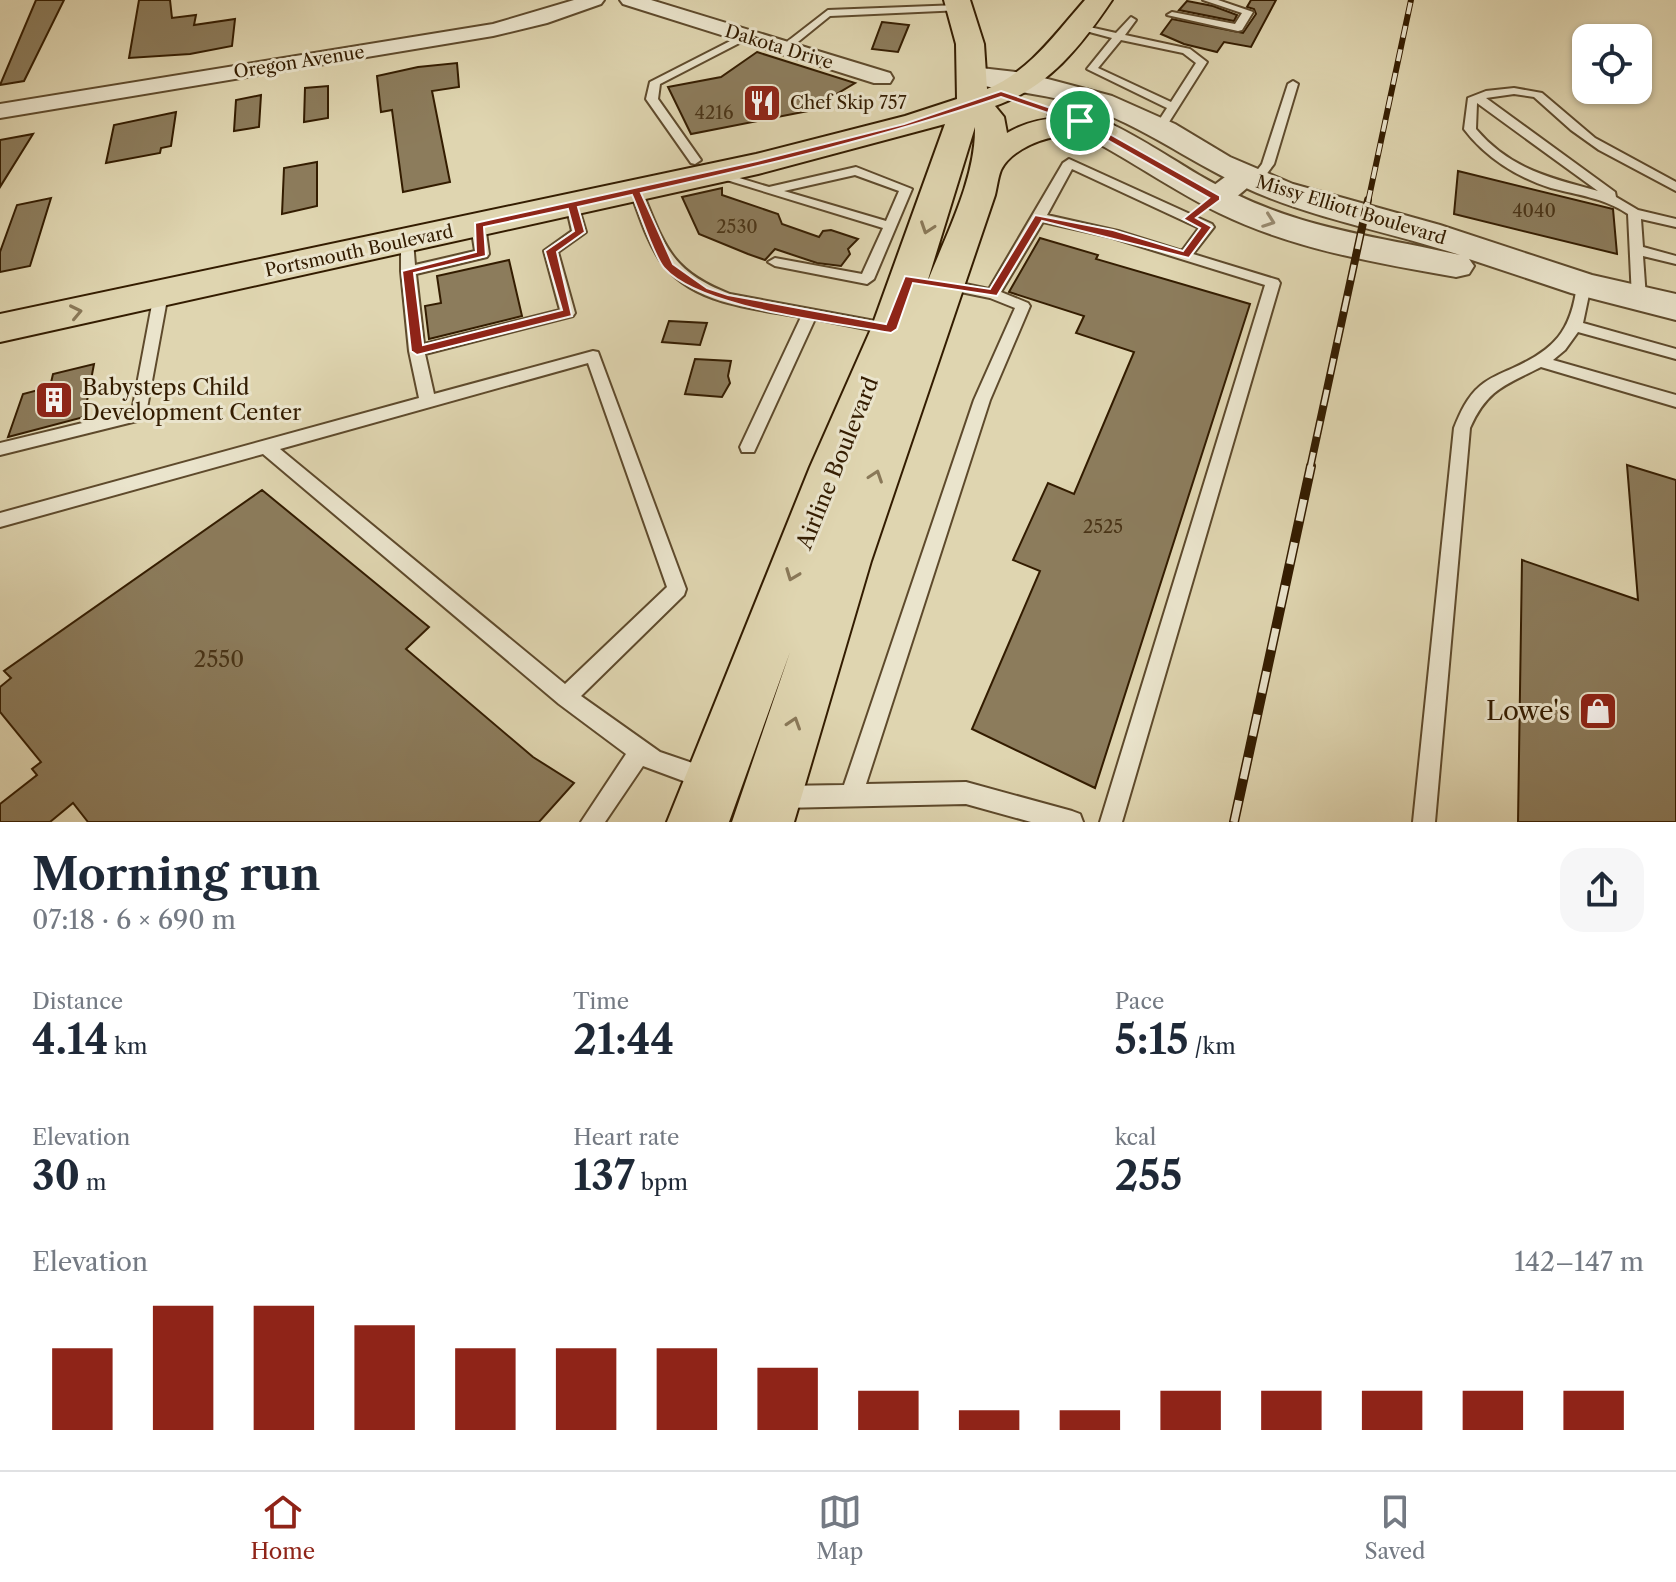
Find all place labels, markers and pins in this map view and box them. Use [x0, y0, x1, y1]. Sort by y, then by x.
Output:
restaurant icon: Chef Skip 757 [741, 82, 783, 124]
pin [1046, 87, 1114, 155]
place label: Chef Skip 757 [790, 92, 907, 114]
place label: Babysteps Child Development Center [82, 374, 302, 426]
building icon: Babysteps Child Development Center [33, 379, 75, 421]
shop icon: Lowe's [1577, 690, 1619, 732]
place label: Lowe's [1486, 695, 1570, 727]

